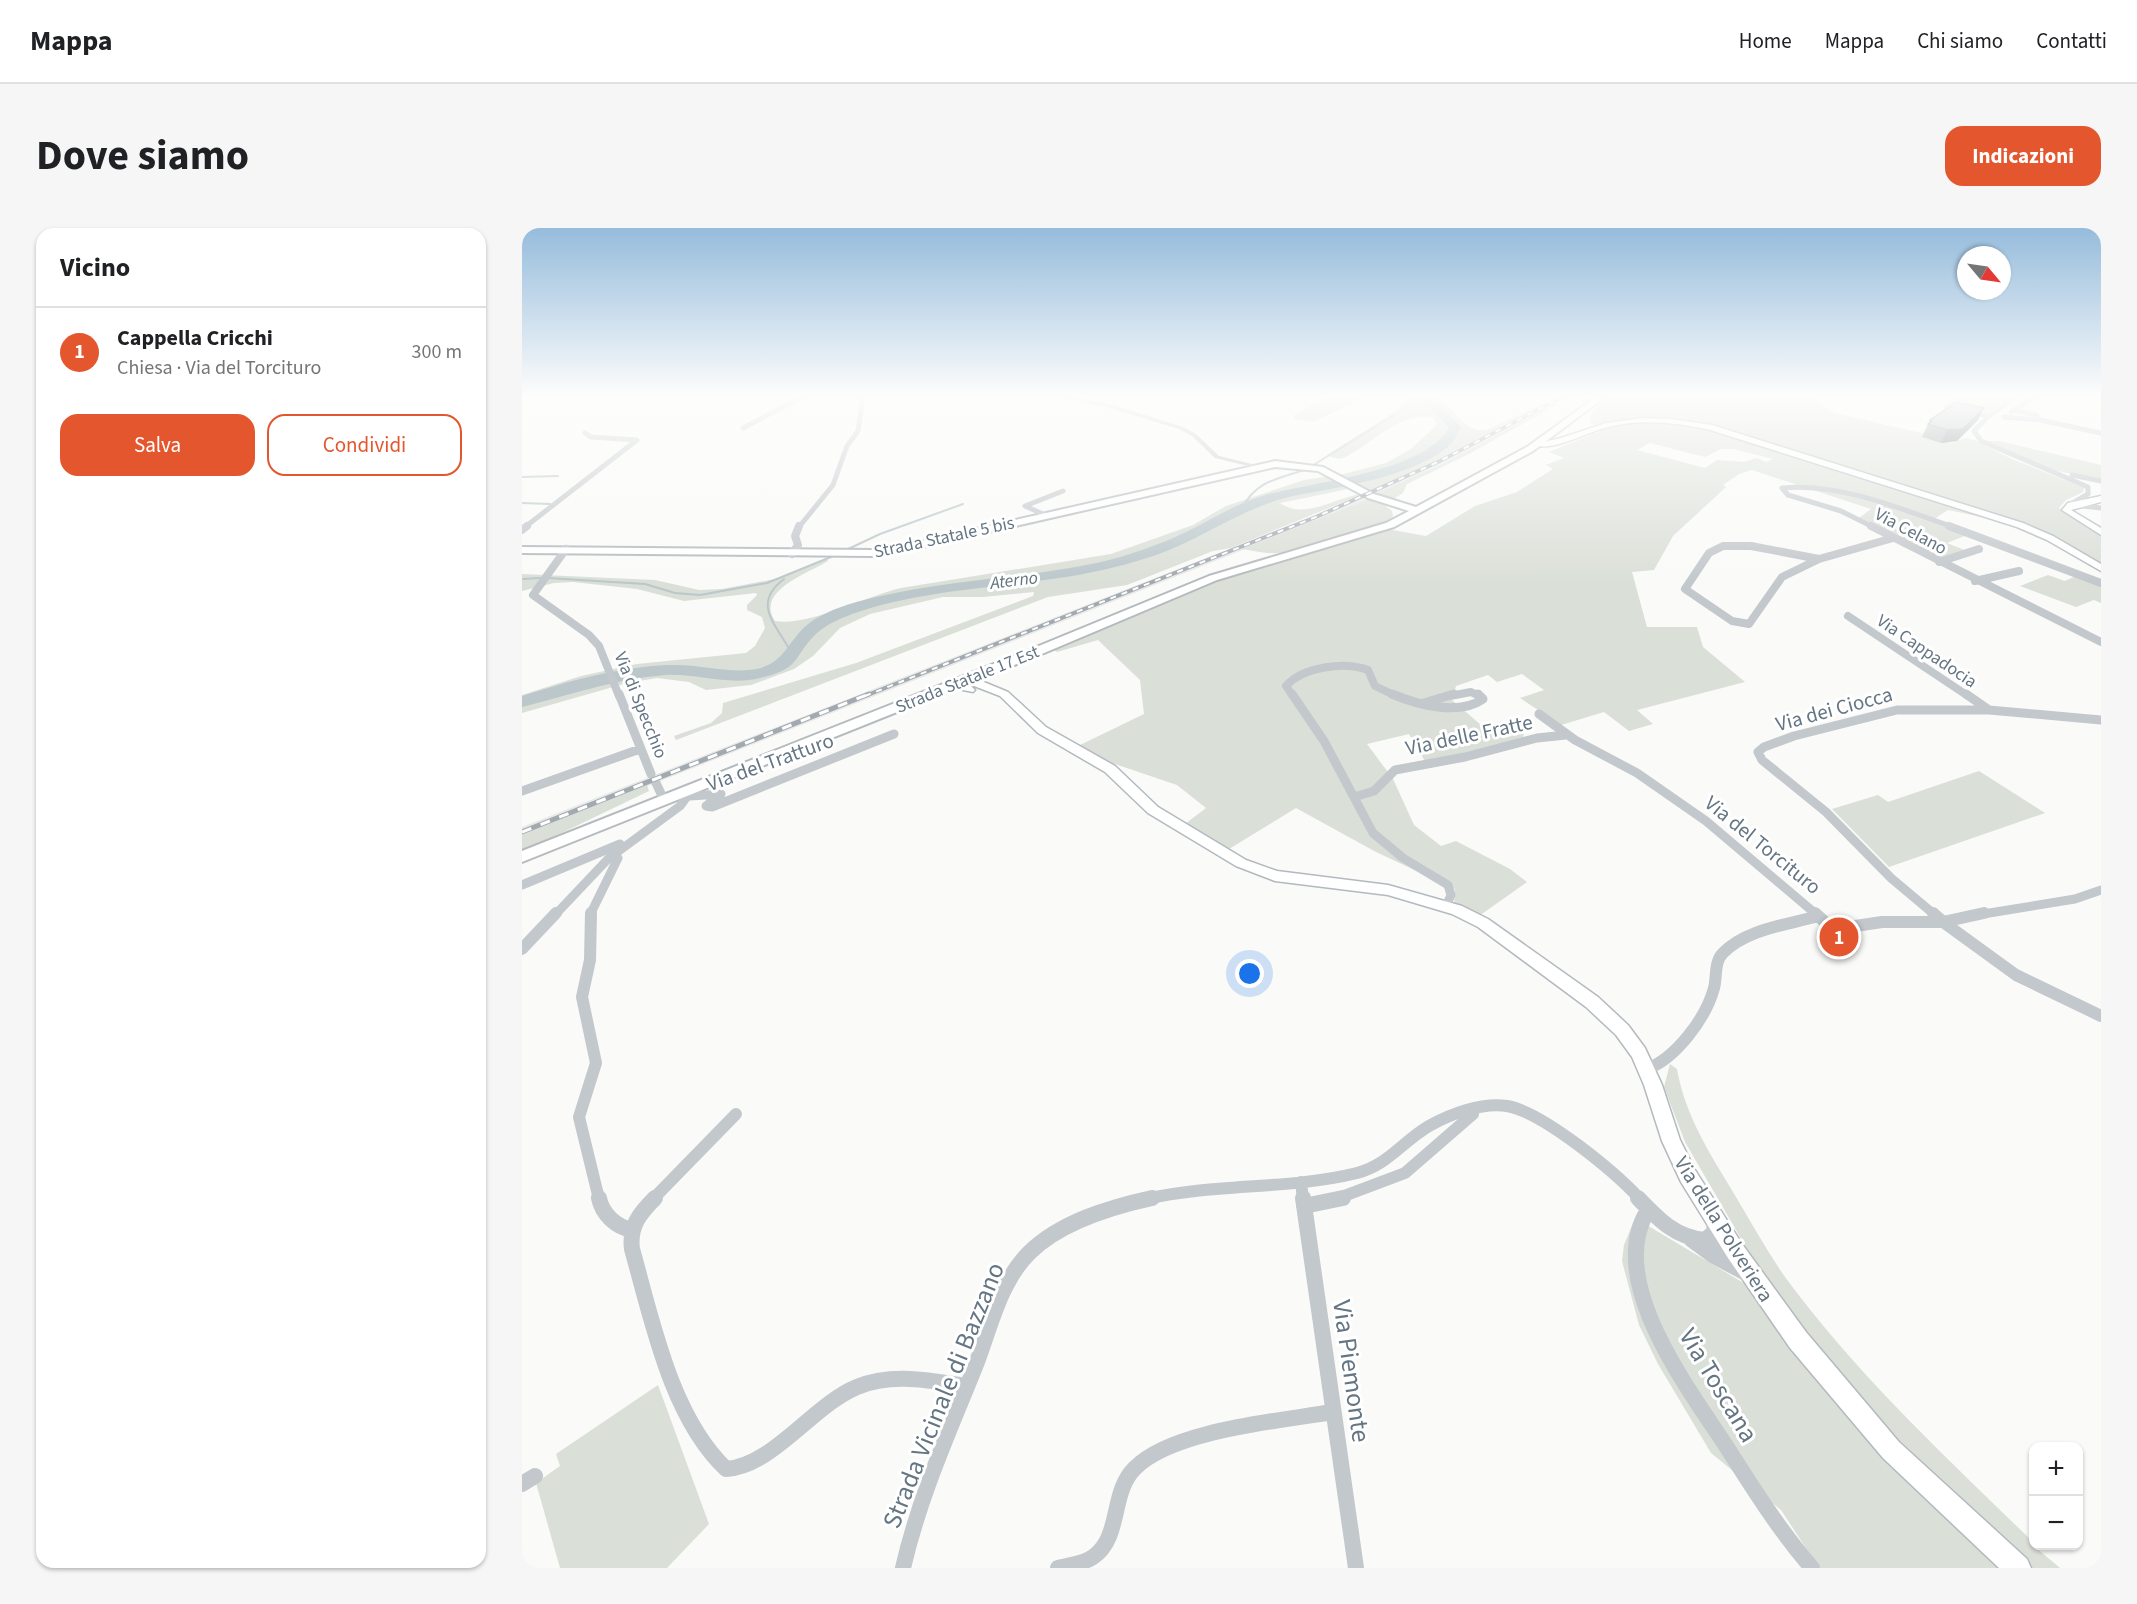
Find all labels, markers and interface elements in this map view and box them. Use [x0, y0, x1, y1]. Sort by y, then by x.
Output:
text: Mappa [30, 21, 113, 61]
text: Home [1739, 26, 1792, 56]
text: Mappa [1825, 26, 1884, 56]
text: Chi siamo [1917, 26, 2003, 56]
text: Contatti [2036, 26, 2107, 56]
text: Dove siamo [36, 126, 249, 186]
button: Indicazioni [1945, 126, 2101, 186]
north arrow [1957, 246, 2011, 300]
text: Vicino [60, 249, 130, 286]
text: Cappella Cricchi [117, 322, 273, 354]
text: 1 [74, 338, 85, 366]
text: 300 m [412, 338, 462, 366]
text: Chiesa · Via del Torcituro [117, 354, 321, 382]
button: Salva [60, 414, 255, 476]
button: Condividi [267, 414, 462, 476]
street label: Via Celano [1870, 502, 1951, 561]
street label: Strada Statale 5 bis [872, 510, 1017, 565]
water label: Aterno [988, 565, 1039, 596]
street label: Via Cappadocia [1872, 609, 1982, 694]
street label: Strada Statale 17 Est [892, 639, 1043, 720]
street label: Via di Specchio [608, 648, 673, 762]
street label: Via dei Ciocca [1772, 679, 1896, 739]
street label: Via delle Fratte [1403, 707, 1535, 763]
street label: Via del Tratturo [702, 725, 838, 799]
street label: Via del Torcituro [1698, 789, 1828, 901]
pin: 1 [1820, 914, 1858, 960]
your location [1235, 959, 1264, 988]
street label: Via della Polveriera [1667, 1150, 1781, 1308]
street label: Strada Vicinale di Bazzano [873, 1257, 1014, 1534]
street label: Via Piemonte [1323, 1298, 1380, 1445]
street label: Via Toscana [1670, 1321, 1767, 1449]
map controls [2029, 1442, 2083, 1550]
button: + [2029, 1442, 2083, 1496]
button: − [2029, 1496, 2083, 1550]

